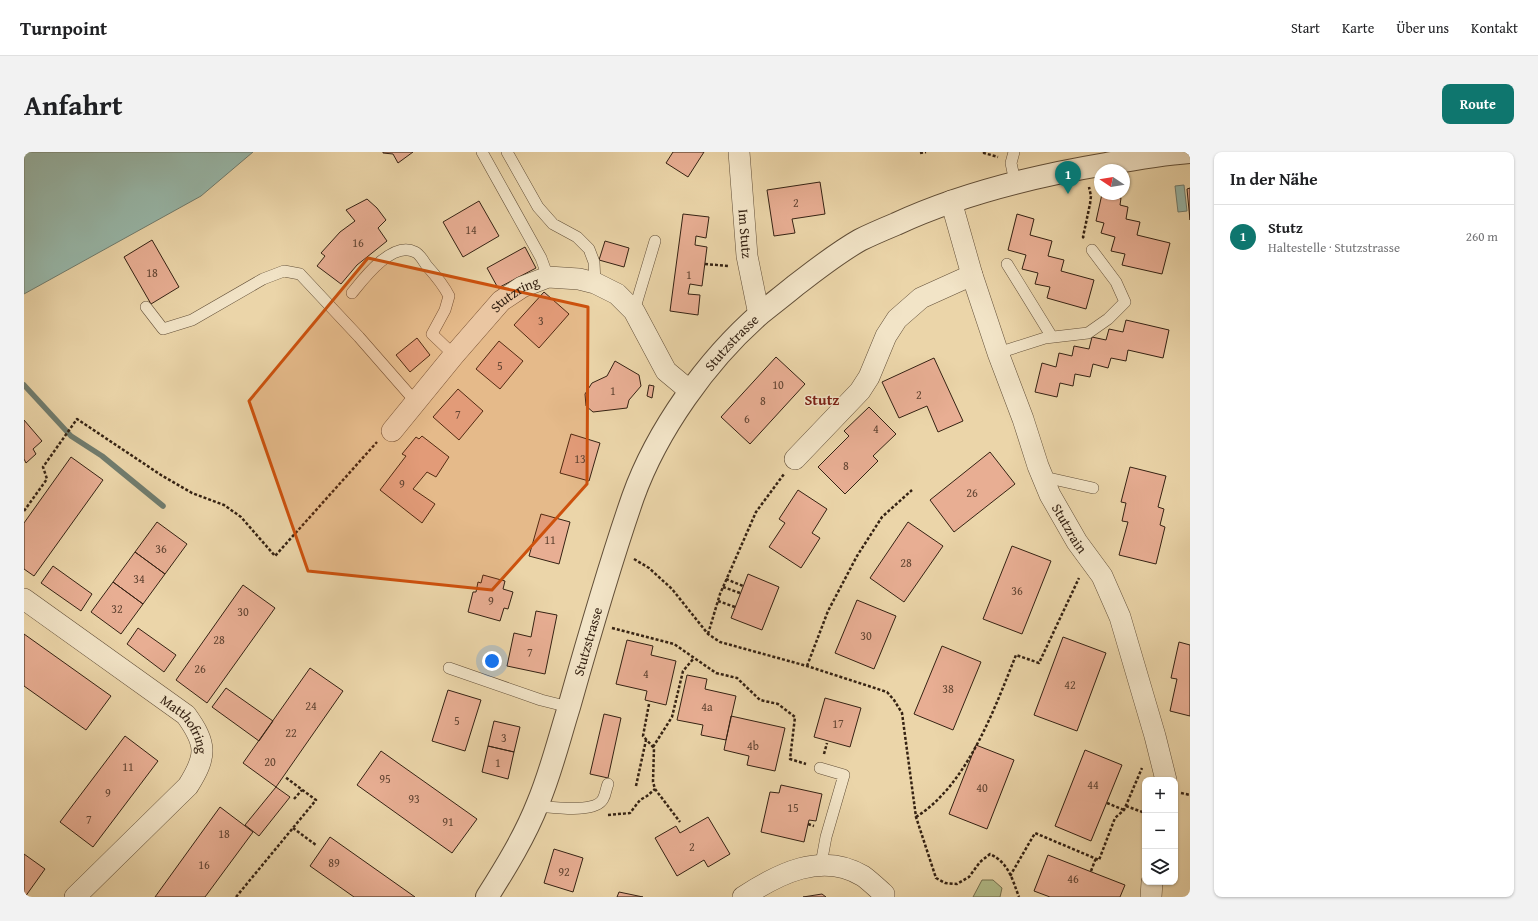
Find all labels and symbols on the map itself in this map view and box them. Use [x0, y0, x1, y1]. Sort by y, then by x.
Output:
pin: 1 [1055, 161, 1081, 194]
north arrow [1094, 164, 1130, 200]
house number: 2 [793, 194, 799, 211]
street label: Im Stutz [733, 208, 757, 259]
house number: 14 [465, 221, 477, 238]
house number: 16 [352, 234, 364, 251]
house number: 18 [146, 264, 158, 281]
house number: 1 [686, 266, 692, 283]
street label: Stutzring [485, 271, 542, 317]
street label: Stutzstrasse [700, 310, 763, 375]
house number: 3 [538, 312, 544, 329]
house number: 5 [497, 357, 503, 374]
house number: 10 [772, 376, 784, 393]
house number: 1 [610, 382, 616, 399]
house number: 2 [916, 386, 922, 403]
district label: Stutz [805, 389, 839, 410]
house number: 8 [760, 392, 766, 409]
house number: 7 [455, 406, 461, 423]
house number: 6 [744, 410, 750, 427]
house number: 4 [873, 420, 879, 437]
house number: 13 [574, 450, 586, 467]
house number: 8 [843, 457, 849, 474]
house number: 9 [399, 475, 405, 492]
house number: 26 [966, 484, 978, 501]
street label: Stutzrain [1047, 500, 1092, 557]
house number: 11 [544, 531, 556, 548]
house number: 36 [155, 540, 167, 557]
house number: 28 [900, 554, 912, 571]
house number: 34 [133, 570, 145, 587]
house number: 36 [1011, 582, 1023, 599]
house number: 9 [488, 592, 494, 609]
house number: 32 [111, 600, 123, 617]
house number: 30 [237, 603, 249, 620]
street label: Stutzstrasse [568, 604, 607, 678]
house number: 30 [860, 627, 872, 644]
house number: 28 [213, 631, 225, 648]
house number: 7 [527, 644, 533, 661]
your location [482, 651, 502, 671]
house number: 26 [194, 660, 206, 677]
house number: 4 [643, 665, 649, 682]
house number: 42 [1064, 676, 1076, 693]
house number: 38 [942, 680, 954, 697]
street label: Matthofring [156, 690, 212, 754]
house number: 24 [305, 697, 317, 714]
house number: 4a [701, 698, 713, 715]
house number: 5 [454, 712, 460, 729]
house number: 17 [832, 715, 844, 732]
house number: 22 [285, 724, 297, 741]
house number: 3 [501, 729, 507, 746]
house number: 4b [747, 737, 759, 754]
house number: 20 [264, 753, 276, 770]
house number: 1 [495, 754, 501, 771]
house number: 11 [122, 758, 134, 775]
house number: 95 [379, 770, 391, 787]
house number: 44 [1087, 776, 1099, 793]
house number: 40 [976, 779, 988, 796]
house number: 9 [105, 784, 111, 801]
house number: 93 [408, 790, 420, 807]
house number: 15 [787, 799, 799, 816]
house number: 7 [86, 811, 92, 828]
house number: 91 [442, 813, 454, 830]
house number: 18 [218, 825, 230, 842]
house number: 2 [689, 838, 695, 855]
house number: 89 [328, 854, 340, 871]
house number: 16 [198, 856, 210, 873]
house number: 92 [558, 863, 570, 880]
house number: 46 [1067, 870, 1079, 887]

